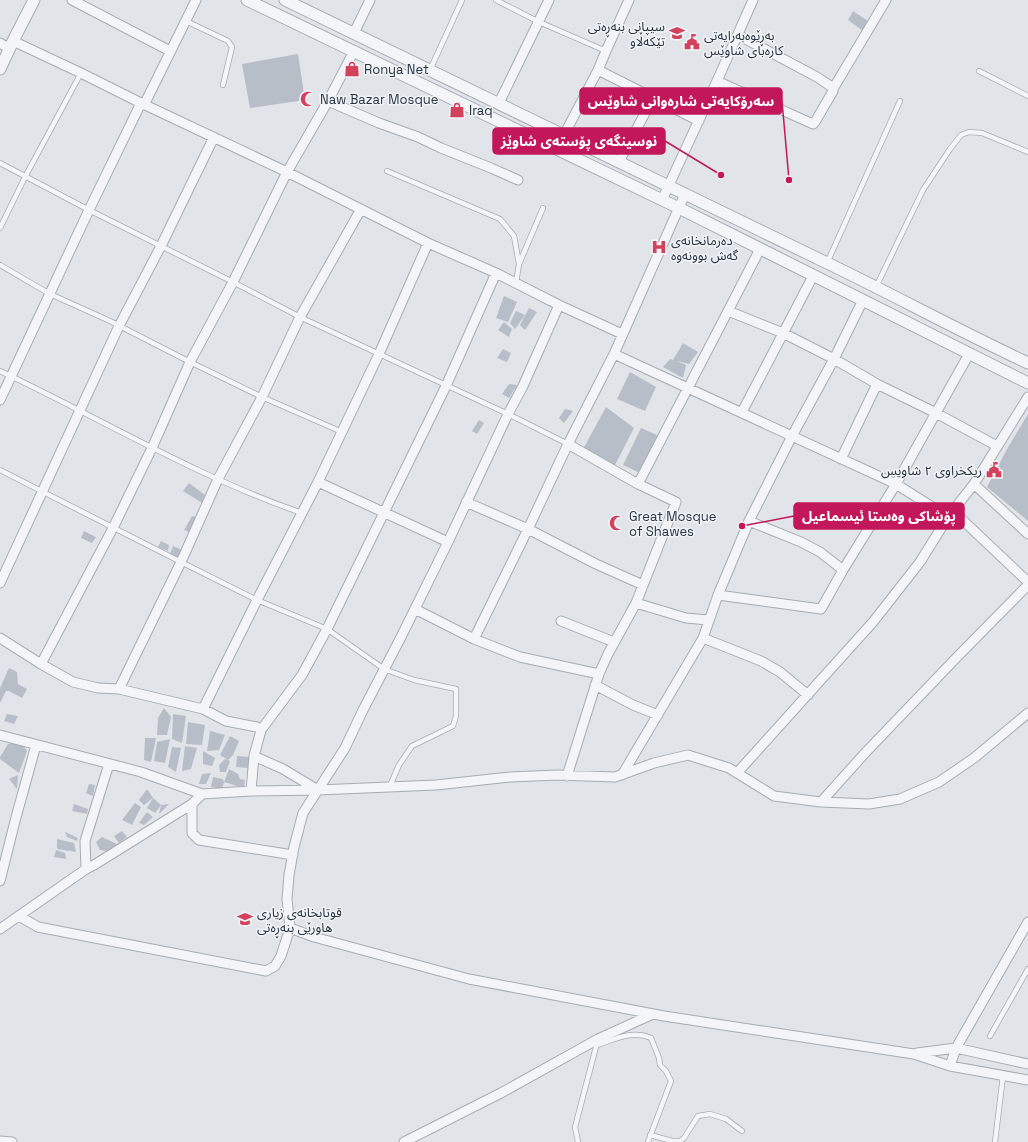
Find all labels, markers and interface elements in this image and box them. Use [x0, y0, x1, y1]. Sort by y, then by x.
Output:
place label: سیپانی بنەڕەتی تێکەڵاو [588, 18, 665, 50]
school or university icon: سیپانی بنەڕەتی تێکەڵاو [668, 24, 686, 42]
place label: بەڕێوەبەرایەتی کارەبای شاوێس [704, 27, 784, 59]
public building icon: بەڕێوەبەرایەتی کارەبای شاوێس [683, 33, 701, 51]
shop icon: Ronya Net [343, 60, 361, 78]
place label: Ronya Net [364, 61, 429, 78]
callout: سەرۆکایەتی شارەوانی شاوێس [580, 88, 782, 114]
mosque icon: Naw Bazar Mosque [299, 90, 317, 108]
place label: Naw Bazar Mosque [320, 91, 438, 108]
text: سەرۆکایەتی شارەوانی شاوێس [588, 92, 774, 110]
shop icon: Iraq [448, 101, 466, 119]
place label: Iraq [469, 102, 493, 119]
callout: نوسینگەی پۆستەی شاوێز [493, 128, 665, 154]
text: نوسینگەی پۆستەی شاوێز [500, 132, 657, 151]
place label: دەرمانخانەی گەش بوونەوە [671, 232, 739, 264]
hospital icon: دەرمانخانەی گەش بوونەوە [650, 238, 668, 256]
public building icon: ريكخراوى ۲ شاويس [985, 461, 1003, 479]
place label: ريكخراوى ۲ شاويس [881, 462, 982, 479]
callout: پۆشاکی وەستا ئیسماعیل [794, 503, 964, 529]
text: پۆشاکی وەستا ئیسماعیل [802, 507, 956, 526]
place label: Great Mosque of Shawes [629, 508, 716, 540]
mosque icon: Great Mosque of Shawes [608, 514, 626, 532]
place label: قوتابخانەی زیاری هاورێی بنەڕەتی [257, 904, 342, 939]
school or university icon: قوتابخانەی زیاری هاورێی بنەڕەتی [236, 910, 254, 928]

